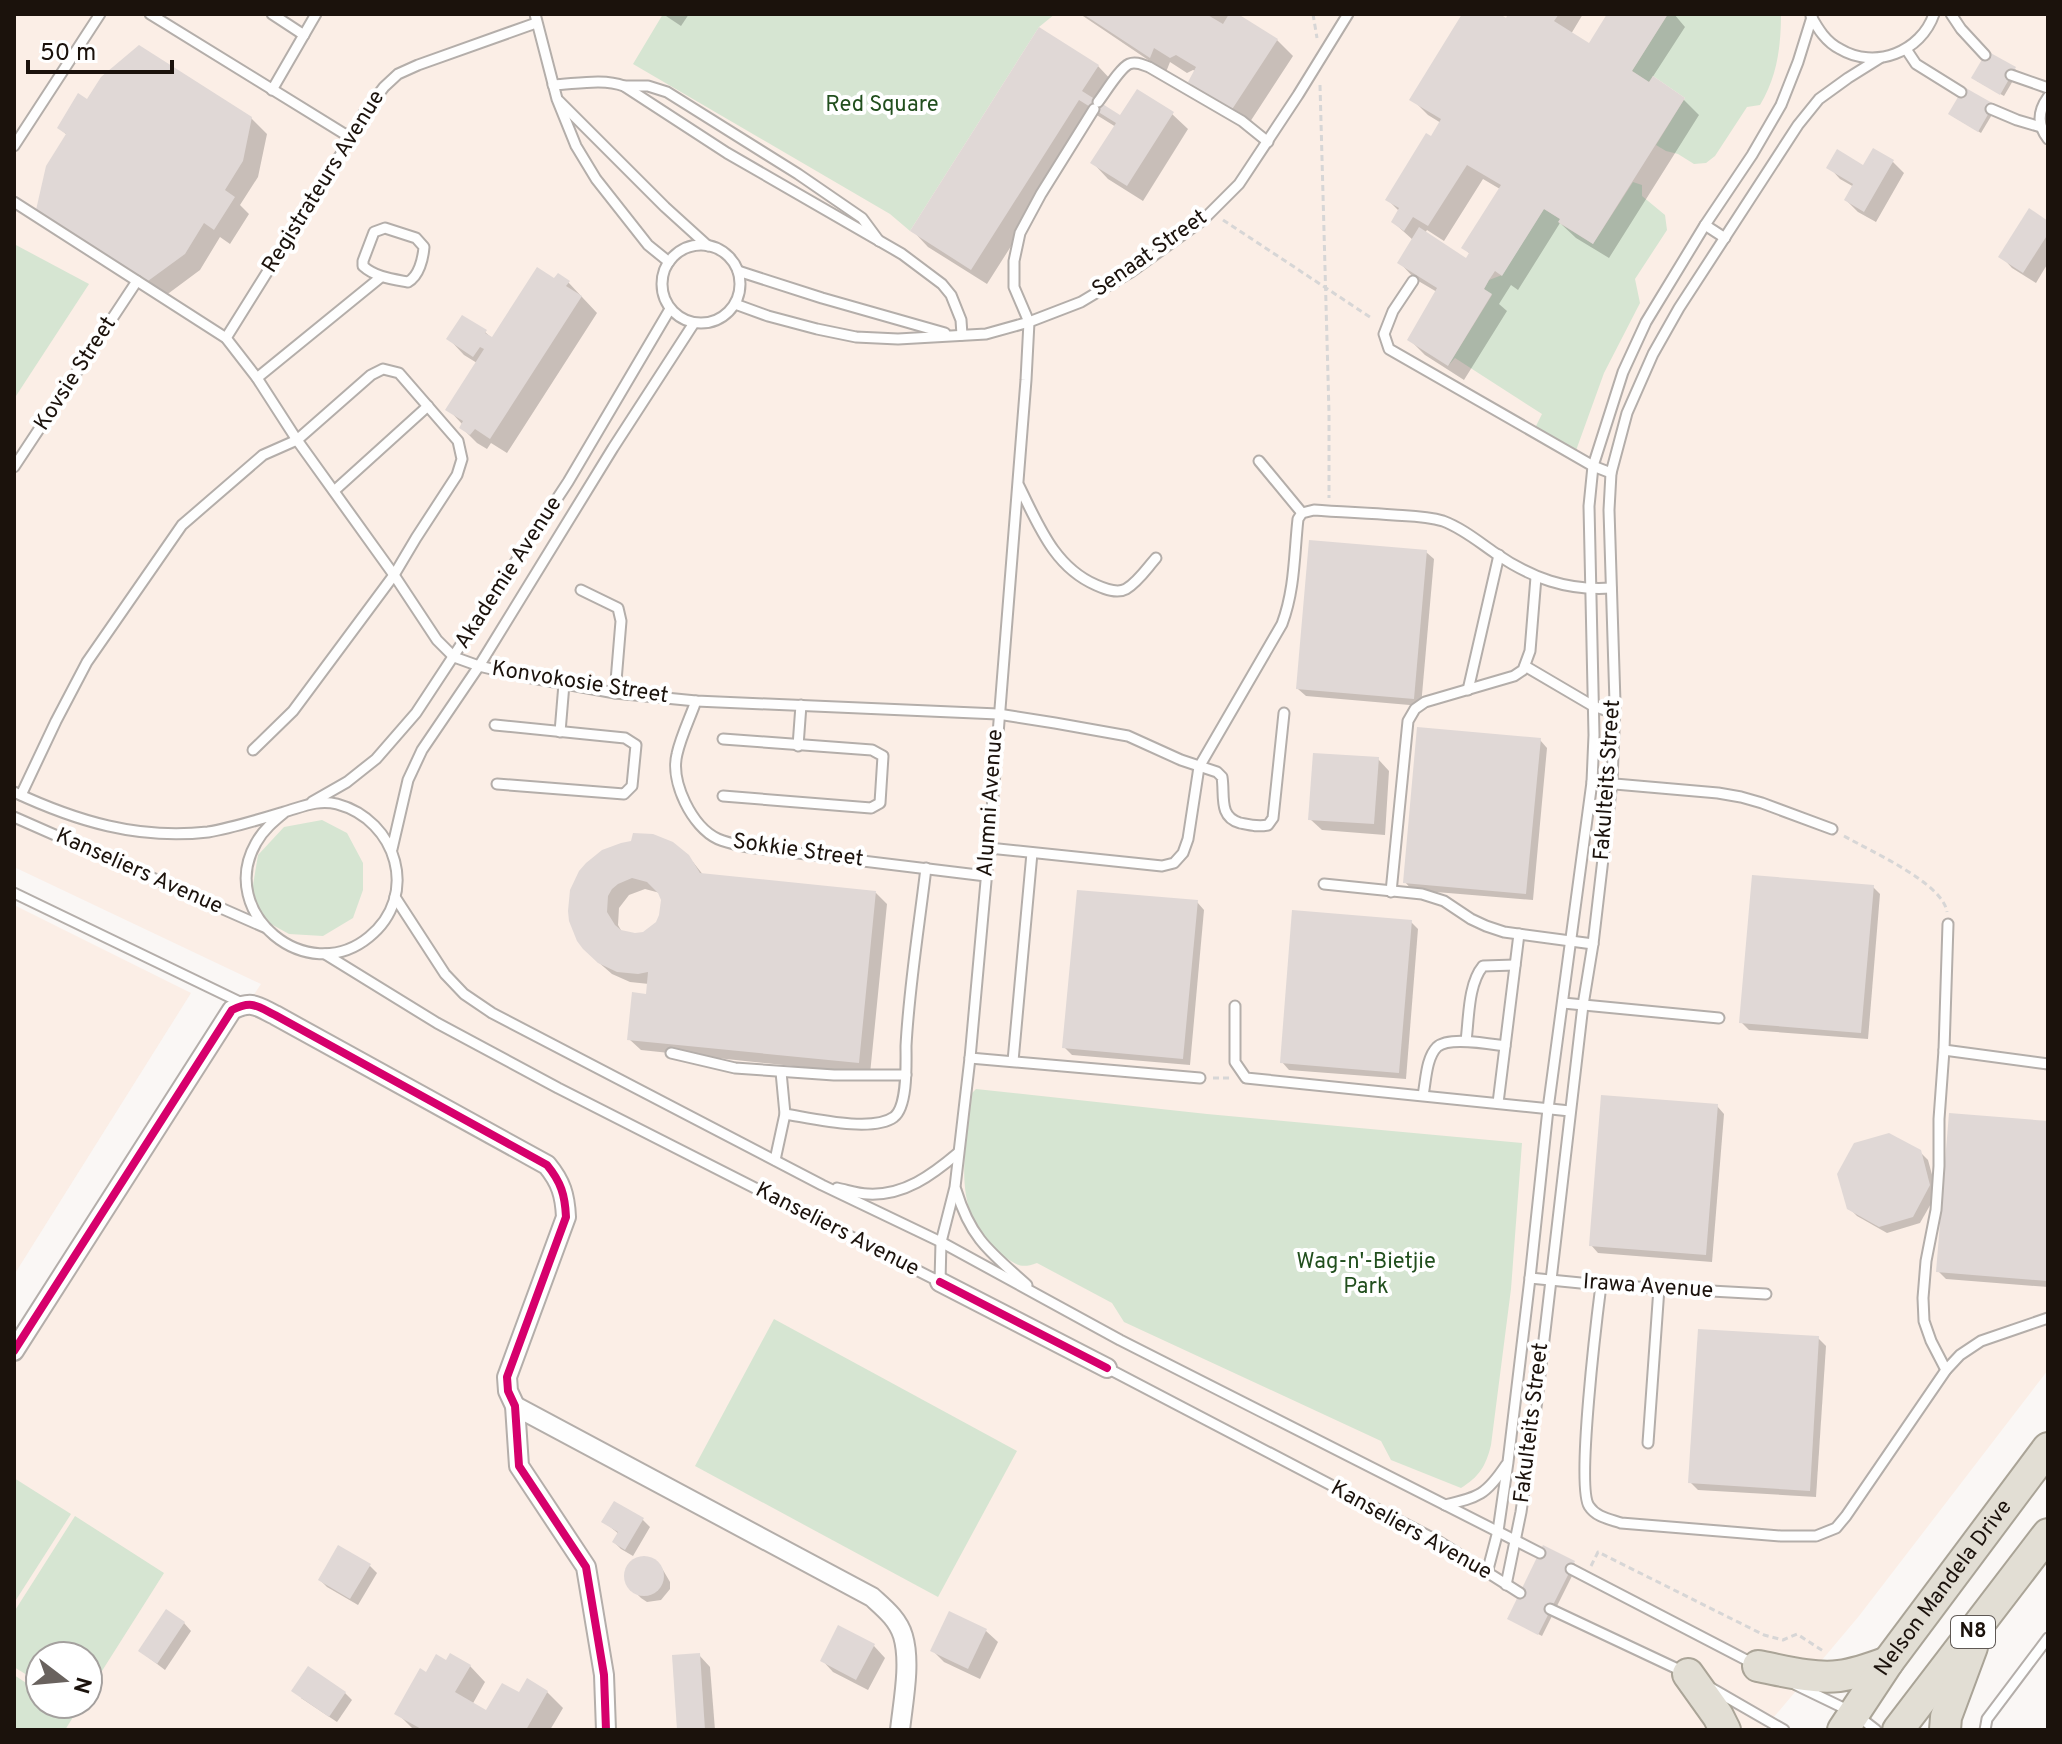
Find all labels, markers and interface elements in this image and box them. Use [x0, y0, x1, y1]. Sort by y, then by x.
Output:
scale bar [28, 24, 172, 74]
text: 50 m [40, 39, 96, 69]
street label: Registrateurs Avenue [257, 86, 391, 278]
park label: Red Square [825, 92, 939, 119]
street label: Senaat Street [1087, 204, 1213, 304]
street label: Kovsie Street [29, 312, 123, 436]
street label: Akademie Avenue [450, 492, 568, 654]
street label: Konvokosie Street [490, 656, 670, 710]
street label: Fakulteits Street [1589, 699, 1627, 861]
street label: Alumni Avenue [972, 728, 1010, 878]
street label: Kanseliers Avenue [51, 823, 227, 921]
street label: Sokkie Street [731, 828, 865, 874]
street label: Kanseliers Avenue [751, 1177, 923, 1283]
park label: Wag-n'-Bietjie Park [1296, 1249, 1436, 1301]
street label: Irawa Avenue [1582, 1269, 1714, 1305]
street label: Fakulteits Street [1509, 1341, 1555, 1505]
street label: Kanseliers Avenue [1326, 1475, 1496, 1587]
street label: Nelson Mandela Drive [1869, 1494, 2018, 1681]
road number: N8 [1951, 1616, 1995, 1648]
north arrow [24, 1640, 104, 1720]
text: N [66, 1674, 96, 1696]

